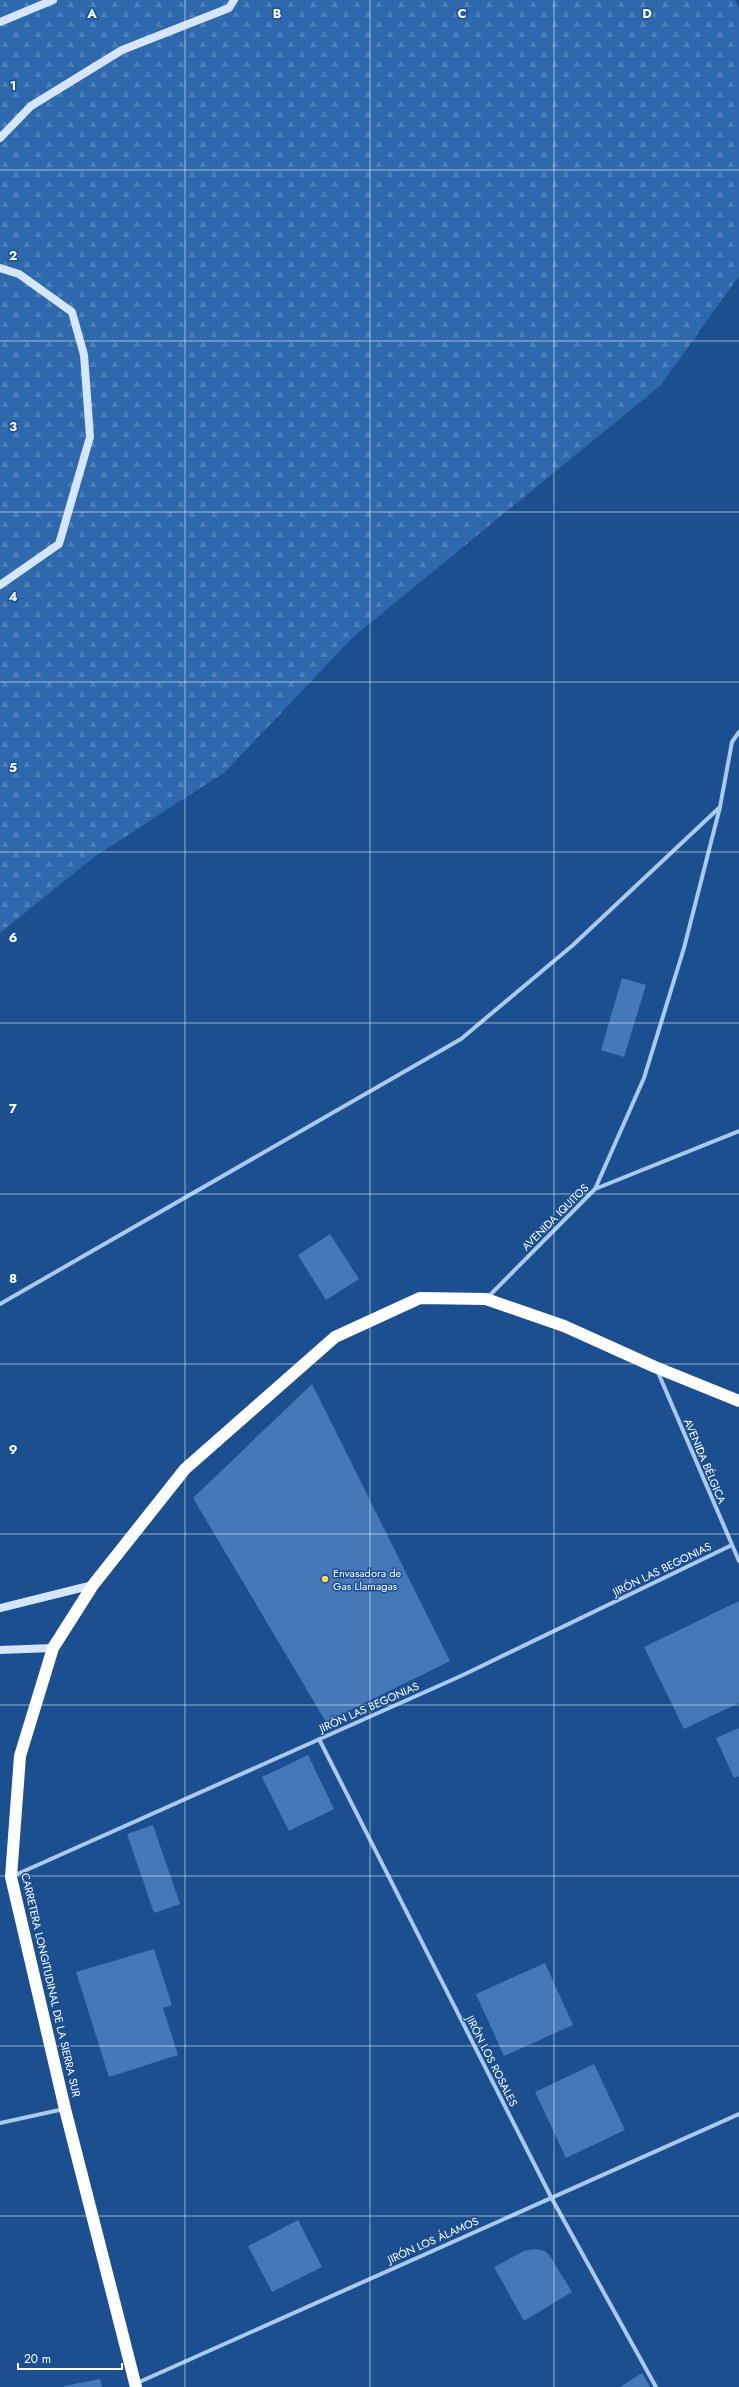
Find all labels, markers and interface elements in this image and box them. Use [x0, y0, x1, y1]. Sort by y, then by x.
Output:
text: A [86, 4, 97, 23]
text: B [273, 4, 282, 23]
text: C [457, 4, 467, 23]
text: D [642, 4, 652, 23]
text: 1 [10, 76, 16, 95]
text: 2 [9, 246, 17, 265]
text: 3 [9, 417, 17, 436]
text: 4 [8, 587, 18, 606]
text: 5 [9, 758, 17, 777]
text: 6 [9, 928, 18, 947]
text: 7 [9, 1099, 17, 1118]
street label: AVENIDA IQUITOS [518, 1180, 592, 1254]
text: 8 [9, 1269, 17, 1288]
street label: AVENIDA BÉLGICA [680, 1416, 730, 1507]
text: 9 [9, 1440, 18, 1459]
street label: JIRÓN LAS BEGONIAS [608, 1538, 714, 1601]
place label: Envasadora de Gas Llamagas [333, 1565, 402, 1594]
marker: Envasadora de Gas Llamagas [320, 1574, 330, 1584]
street label: JIRÓN LAS BEGONIAS [315, 1678, 421, 1737]
street label: CARRETERA LONGITUDINAL DE LA SIERRA SUR [17, 1871, 85, 2099]
street label: JIRÓN LOS ROSALES [461, 2011, 522, 2109]
street label: JIRÓN LOS ÁLAMOS [383, 2213, 481, 2268]
scale bar [18, 2345, 122, 2371]
text: 20 m [24, 2350, 51, 2368]

